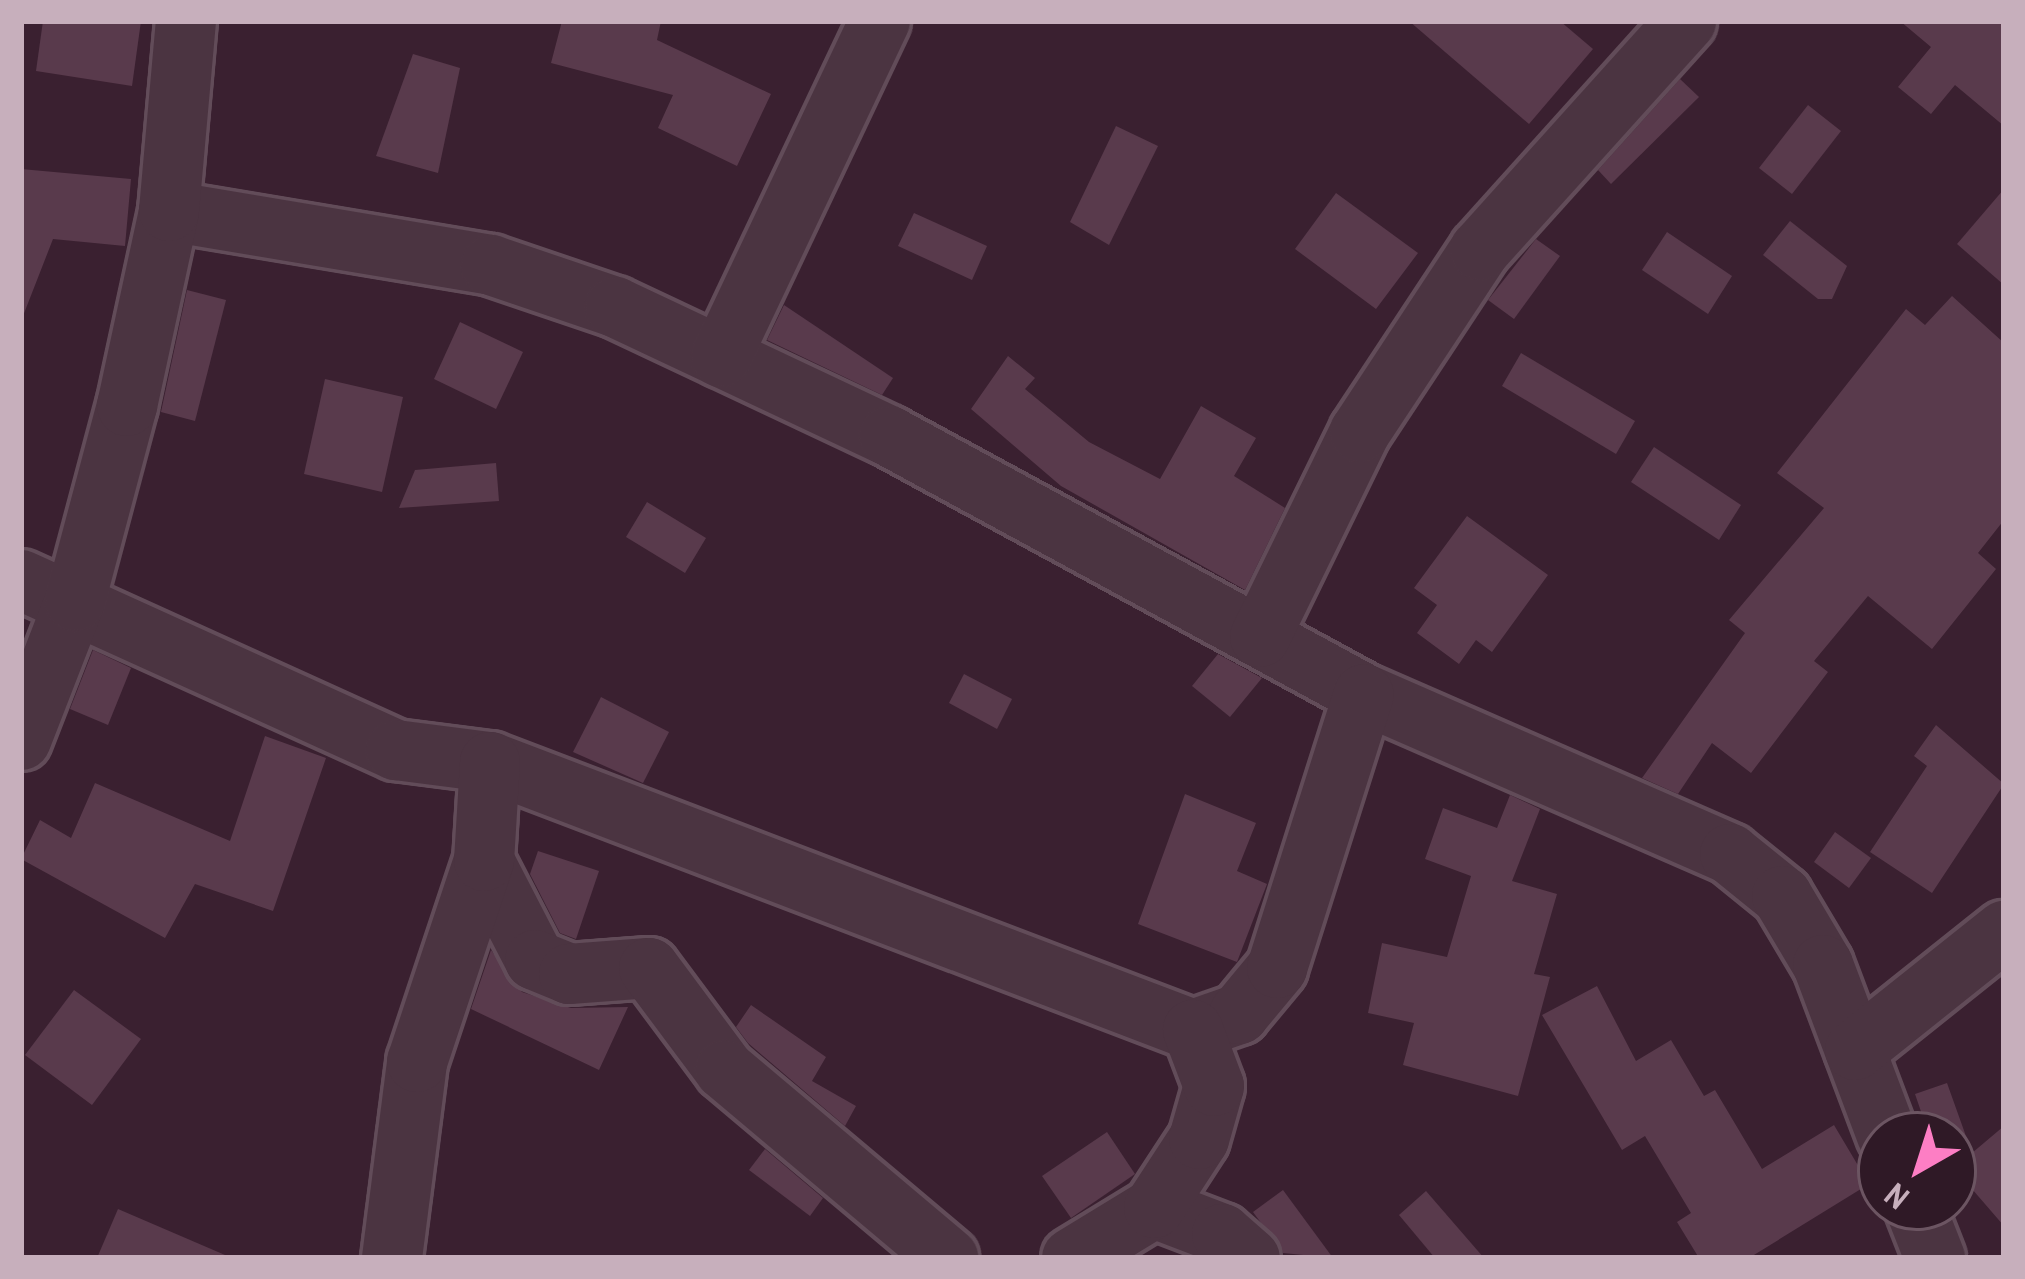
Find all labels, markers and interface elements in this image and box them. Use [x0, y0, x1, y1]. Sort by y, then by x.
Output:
north arrow [1857, 1111, 1977, 1231]
text: N [1875, 1173, 1918, 1220]

